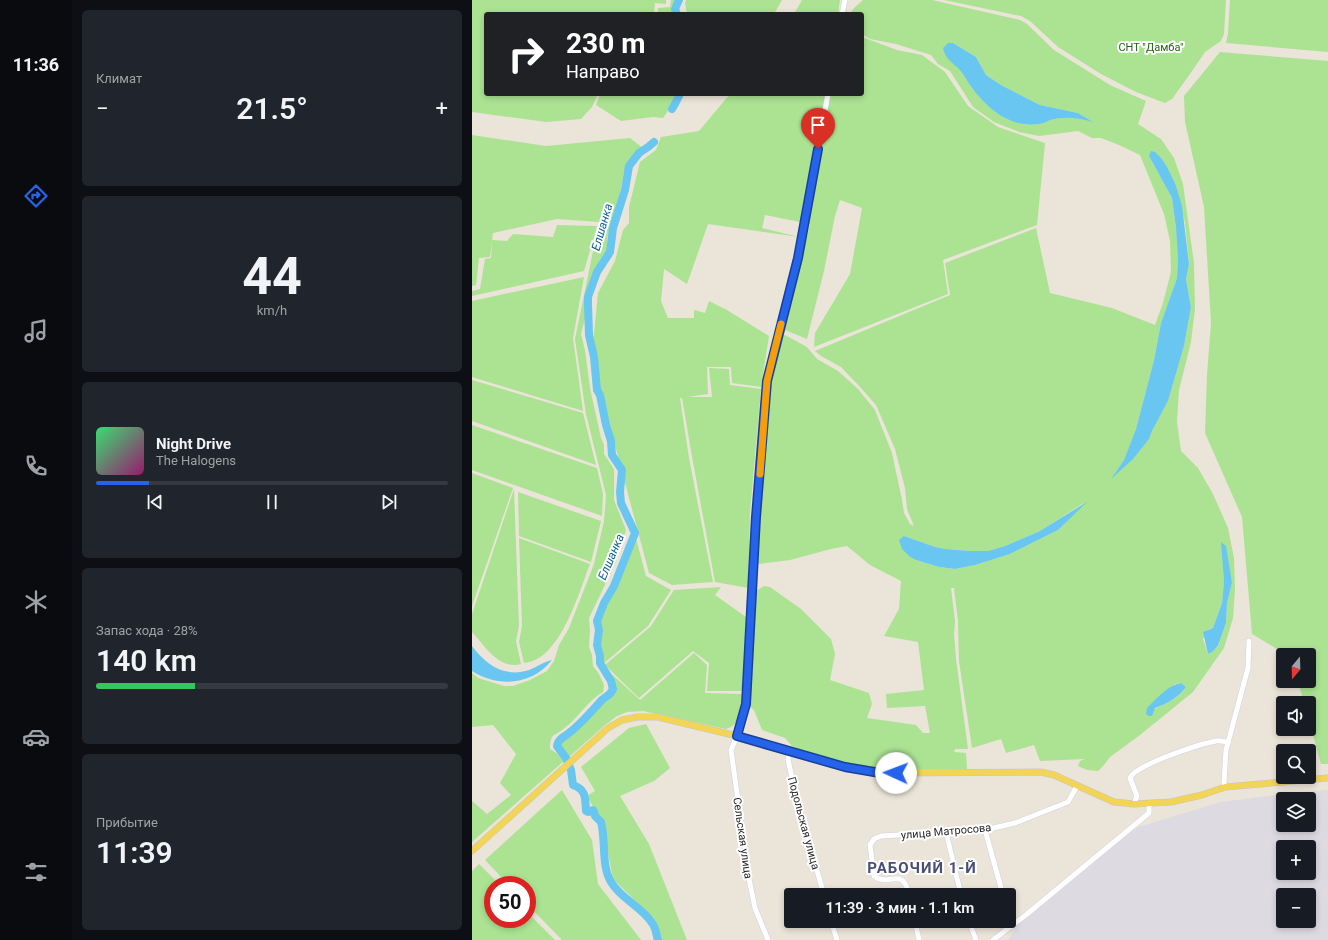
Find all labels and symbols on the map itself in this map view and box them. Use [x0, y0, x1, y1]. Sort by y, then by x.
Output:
park label: СНТ "Дамба" [1118, 41, 1184, 54]
pin [801, 108, 835, 149]
water label: Елшанка [589, 202, 615, 252]
water label: Елшанка [595, 532, 627, 582]
north arrow [1276, 648, 1316, 688]
position arrow [875, 752, 917, 794]
street label: Подольская улица [785, 775, 822, 871]
street label: Сельская улица [730, 797, 755, 880]
street label: улица Матросова [900, 821, 992, 842]
district label: РАБОЧИЙ 1‑Й [867, 859, 977, 877]
speed limit sign: 50 [484, 876, 536, 928]

